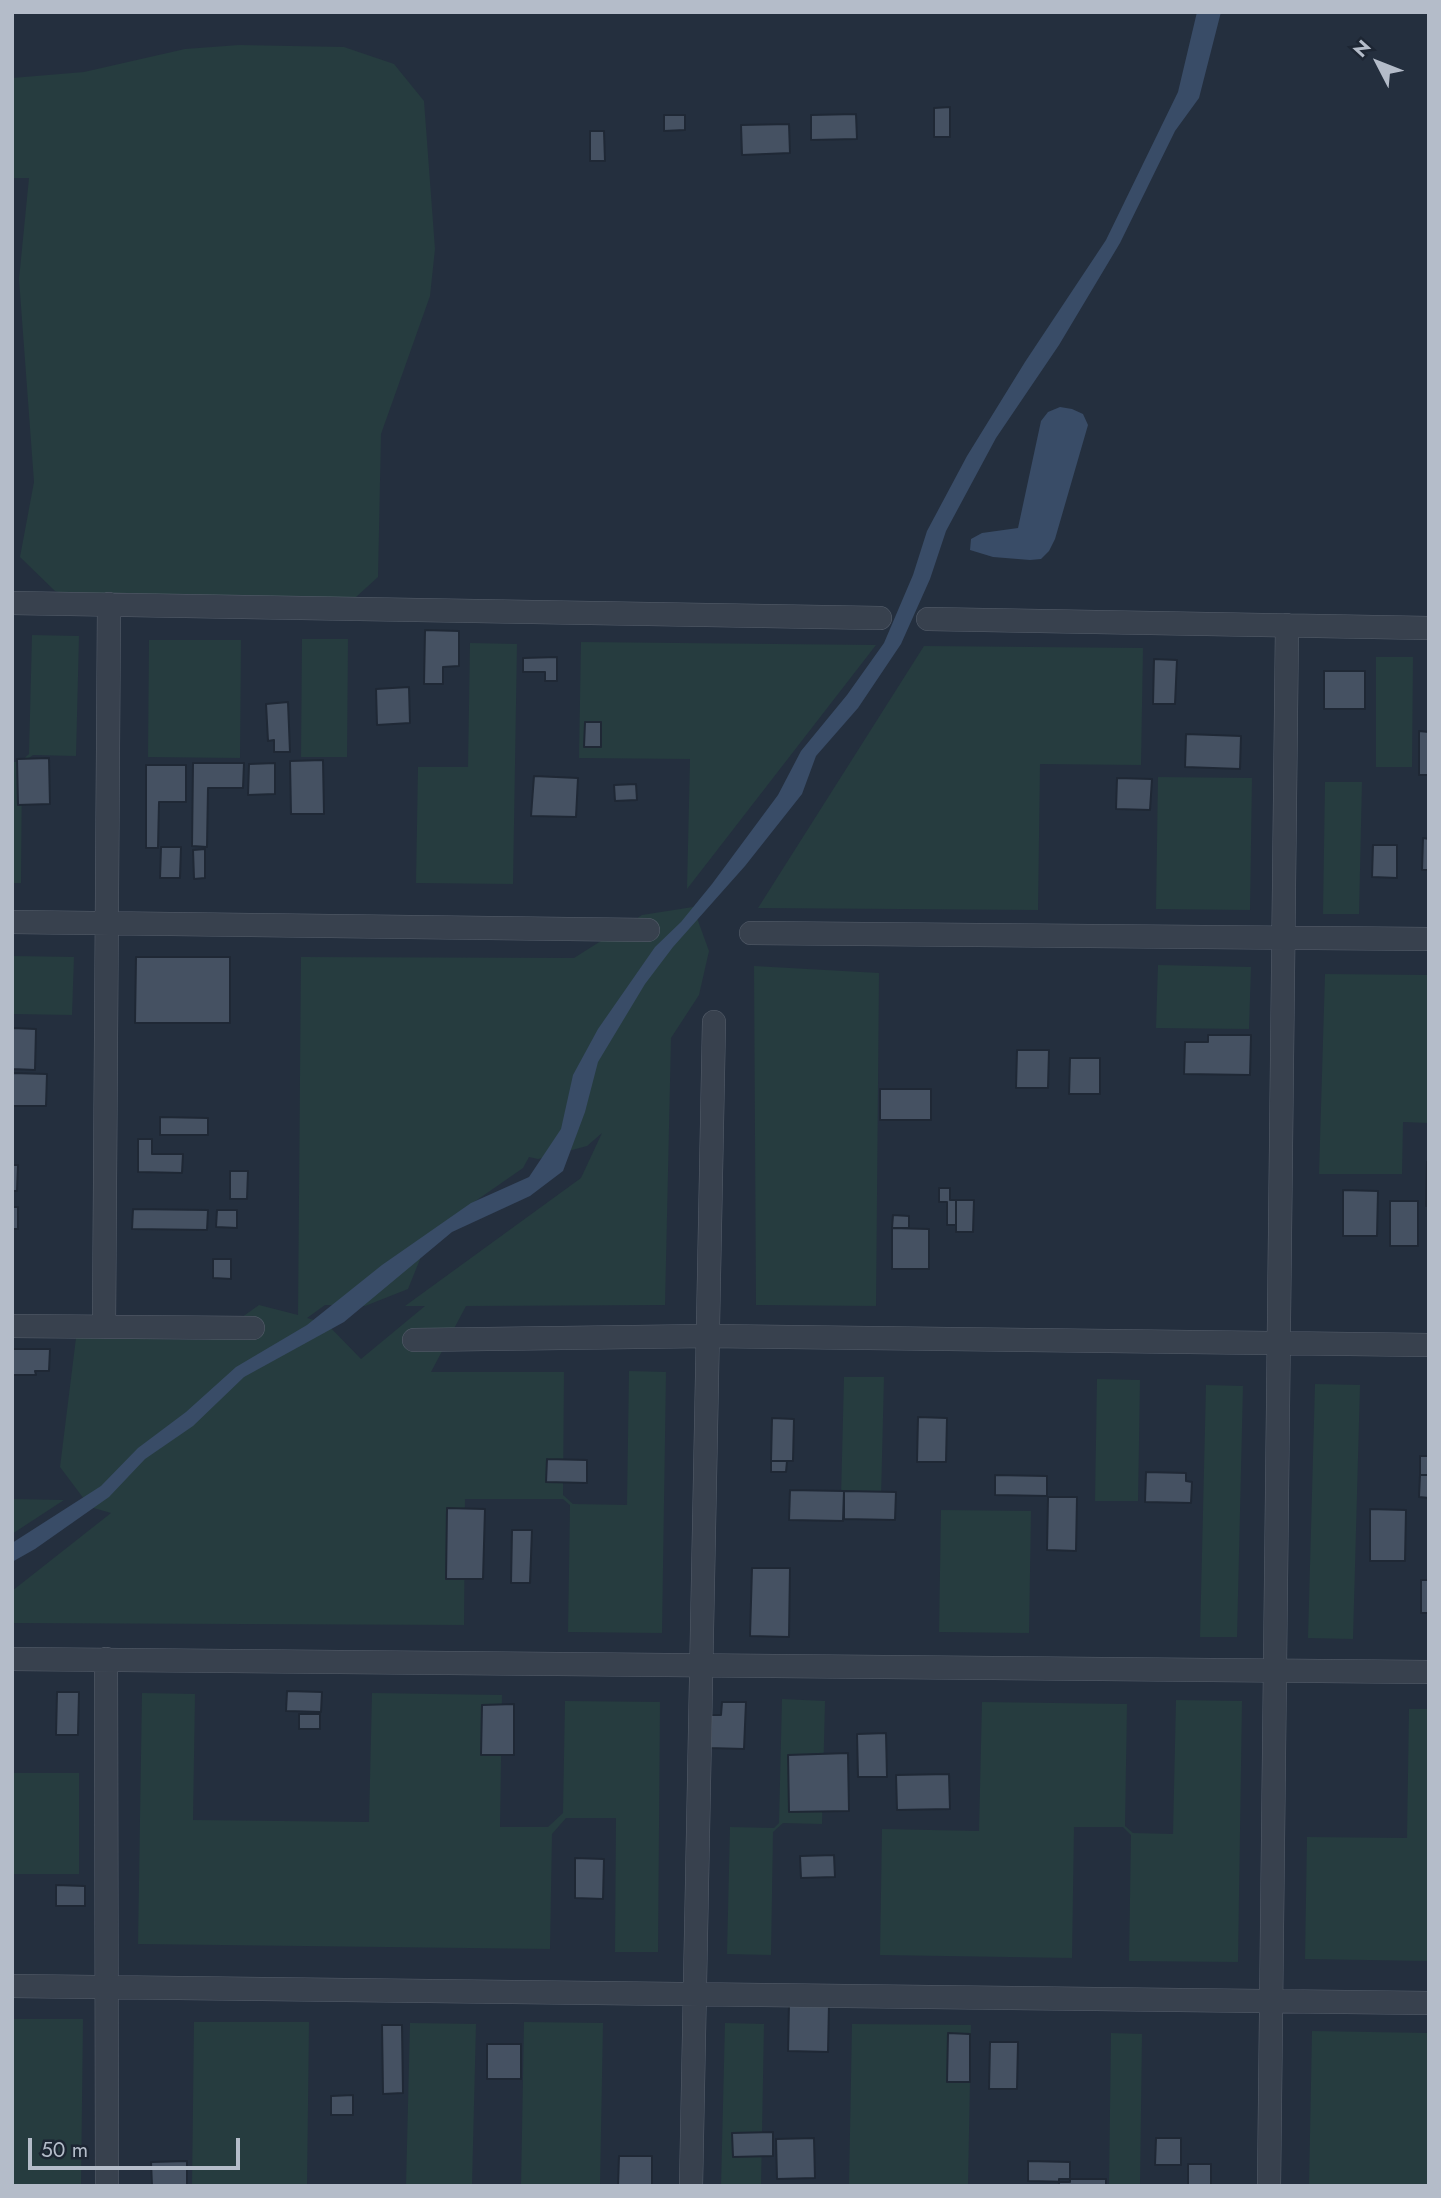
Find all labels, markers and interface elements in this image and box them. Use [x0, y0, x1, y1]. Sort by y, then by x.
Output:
north arrow [1343, 28, 1413, 98]
text: N [1347, 34, 1377, 63]
scale bar [32, 2124, 243, 2168]
text: 50 m [41, 2135, 88, 2165]

